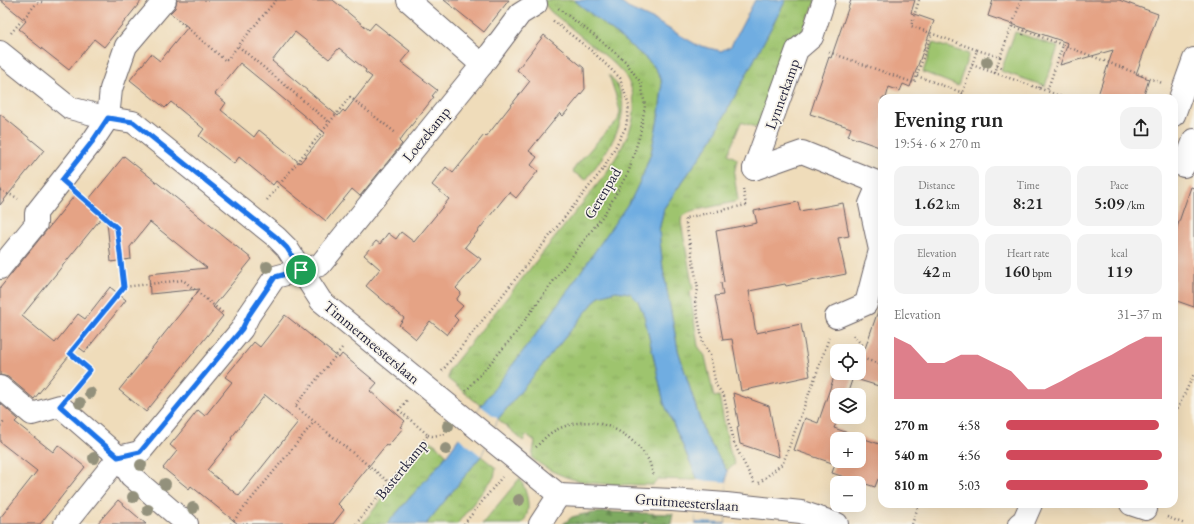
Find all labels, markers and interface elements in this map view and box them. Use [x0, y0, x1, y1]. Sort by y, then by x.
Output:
street label: Lynnerkamp [760, 56, 804, 132]
street label: Loezekamp [398, 102, 454, 166]
text: Evening run [894, 105, 1003, 134]
button: share [1120, 107, 1162, 149]
text: 19:54 · 6 × 270 m [894, 135, 981, 152]
street label: Gerenpad [579, 163, 625, 222]
text: Distance [918, 178, 955, 192]
text: Time [1017, 178, 1039, 192]
text: Pace [1110, 178, 1129, 192]
text: 1.62 [914, 192, 944, 214]
text: 8:21 [1013, 192, 1043, 214]
text: 5:09 [1094, 192, 1125, 214]
text: km [944, 198, 960, 212]
text: /km [1125, 198, 1145, 212]
text: Elevation [917, 246, 956, 260]
text: Heart rate [1007, 246, 1049, 260]
text: kcal [1111, 246, 1128, 260]
pin [284, 253, 318, 287]
icon: arrive [290, 259, 312, 281]
text: 42 [923, 260, 940, 282]
text: 160 [1004, 260, 1030, 282]
text: 119 [1106, 260, 1132, 282]
text: m [940, 266, 951, 280]
text: bpm [1030, 266, 1052, 280]
street label: Timmermeesterslaan [320, 296, 424, 388]
text: Elevation [894, 306, 941, 323]
text: 31–37 m [1117, 306, 1162, 323]
map controls [830, 344, 866, 512]
button: locate [830, 344, 866, 380]
button: layers [830, 388, 866, 424]
text: 270 m [894, 417, 928, 434]
text: 4:58 [958, 417, 980, 434]
button: + [830, 432, 866, 468]
street label: Bastertkamp [371, 435, 431, 503]
text: 540 m [894, 447, 928, 464]
text: 4:56 [958, 447, 980, 464]
button: − [830, 476, 866, 512]
text: 810 m [894, 477, 928, 494]
text: 5:03 [958, 477, 980, 494]
street label: Gruitmeesterslaan [634, 489, 740, 515]

